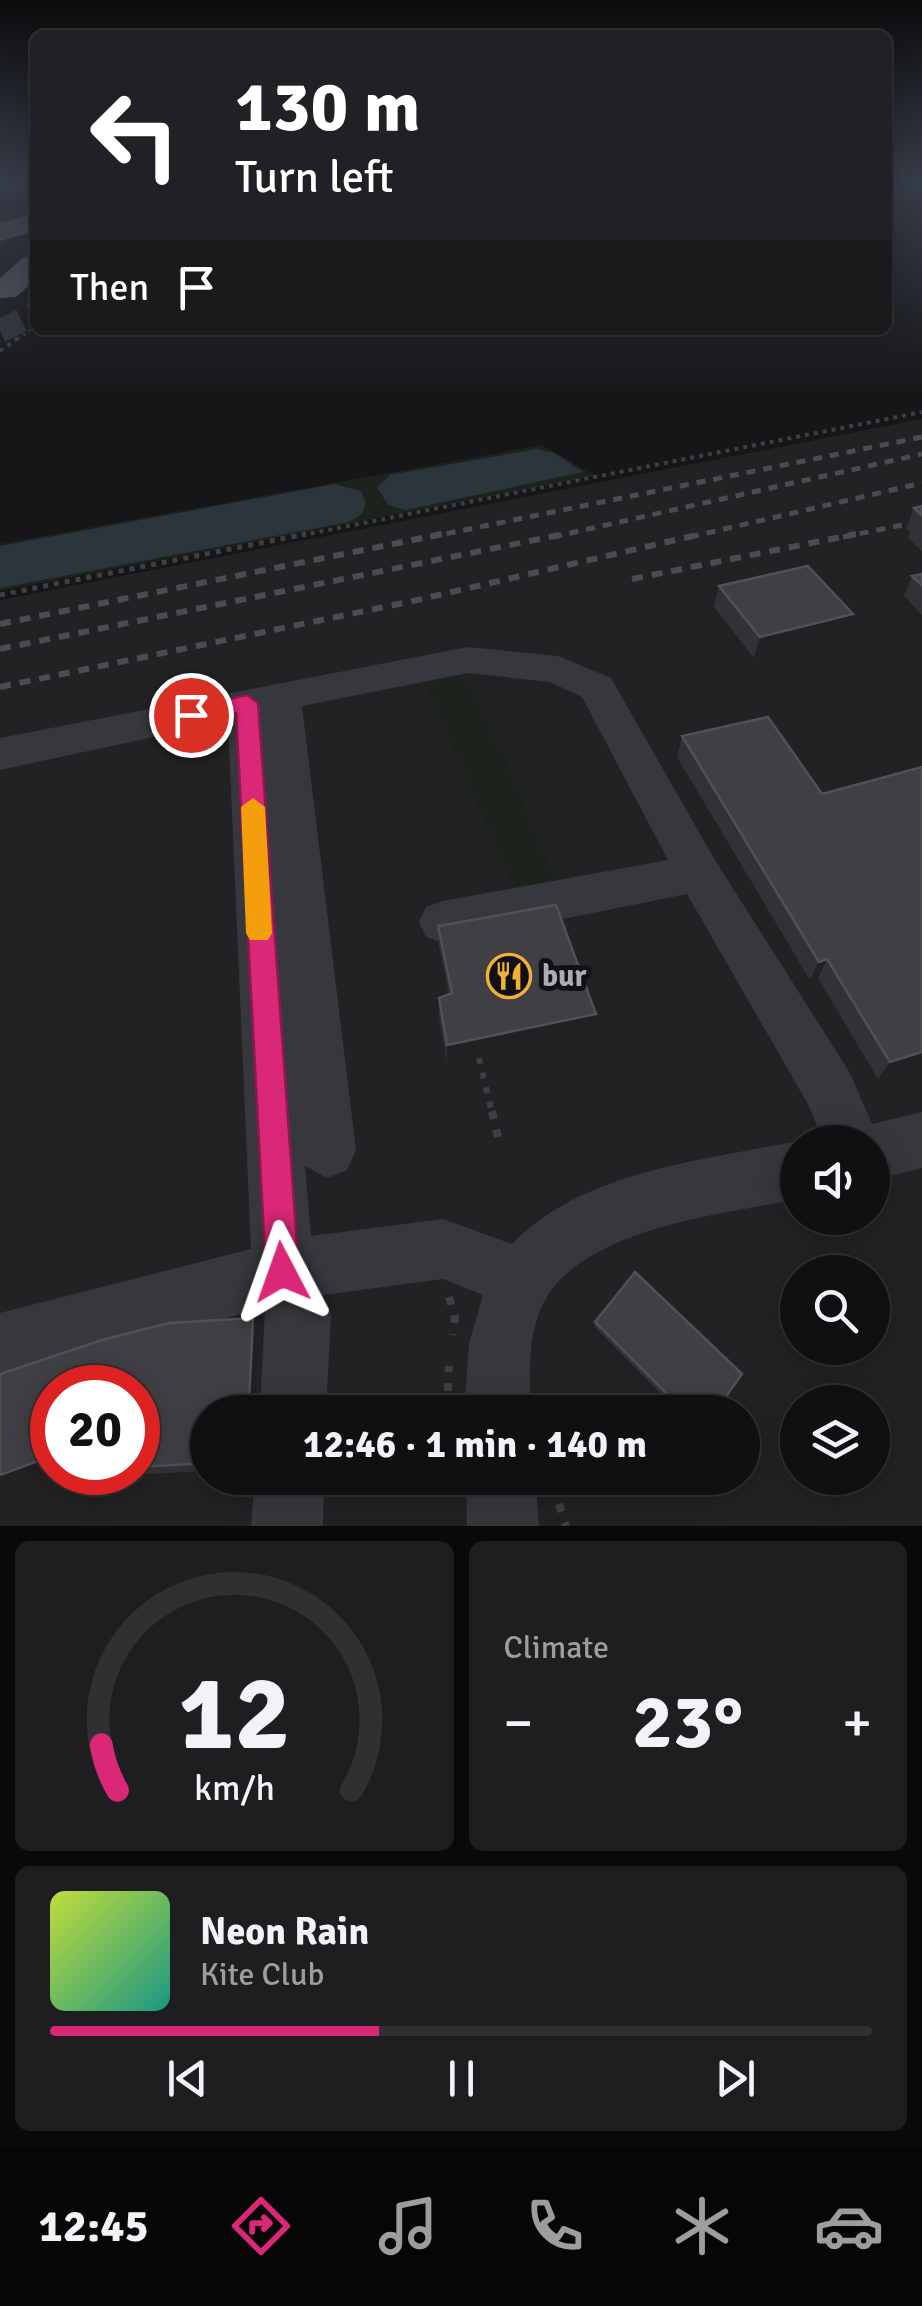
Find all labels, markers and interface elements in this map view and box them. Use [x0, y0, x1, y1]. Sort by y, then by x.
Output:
text: 130 m [235, 64, 420, 150]
icon: left [70, 70, 200, 200]
text: Turn left [235, 150, 394, 205]
icon: arrive [169, 260, 224, 315]
text: Then [70, 264, 149, 311]
pin [149, 673, 234, 758]
icon: arrive [164, 688, 219, 743]
restaurant icon: bur [486, 953, 532, 999]
place label: bur [542, 958, 587, 995]
map controls [780, 1125, 890, 1495]
button: sound [780, 1125, 890, 1235]
position arrow [230, 1220, 334, 1324]
button: search [780, 1255, 890, 1365]
speed limit sign: 20 [30, 1365, 160, 1495]
button: layers [780, 1385, 890, 1495]
text: 12:46 · 1 min · 140 m [303, 1421, 647, 1468]
text: Climate [504, 1628, 609, 1667]
text: 12 [178, 1650, 290, 1778]
text: 23° [632, 1676, 743, 1769]
text: − [504, 1689, 533, 1757]
text: + [842, 1689, 872, 1757]
text: km/h [194, 1766, 275, 1810]
text: Neon Rain [200, 1908, 369, 1955]
text: Kite Club [200, 1955, 324, 1994]
icon: previous [160, 2051, 215, 2106]
icon: pause [434, 2051, 489, 2106]
icon: next [708, 2051, 763, 2106]
icon: directions [226, 2191, 296, 2261]
icon: music [373, 2191, 443, 2261]
icon: phone [520, 2191, 590, 2261]
icon: climate [667, 2191, 737, 2261]
icon: car [814, 2191, 884, 2261]
text: 12:45 [38, 2199, 149, 2254]

